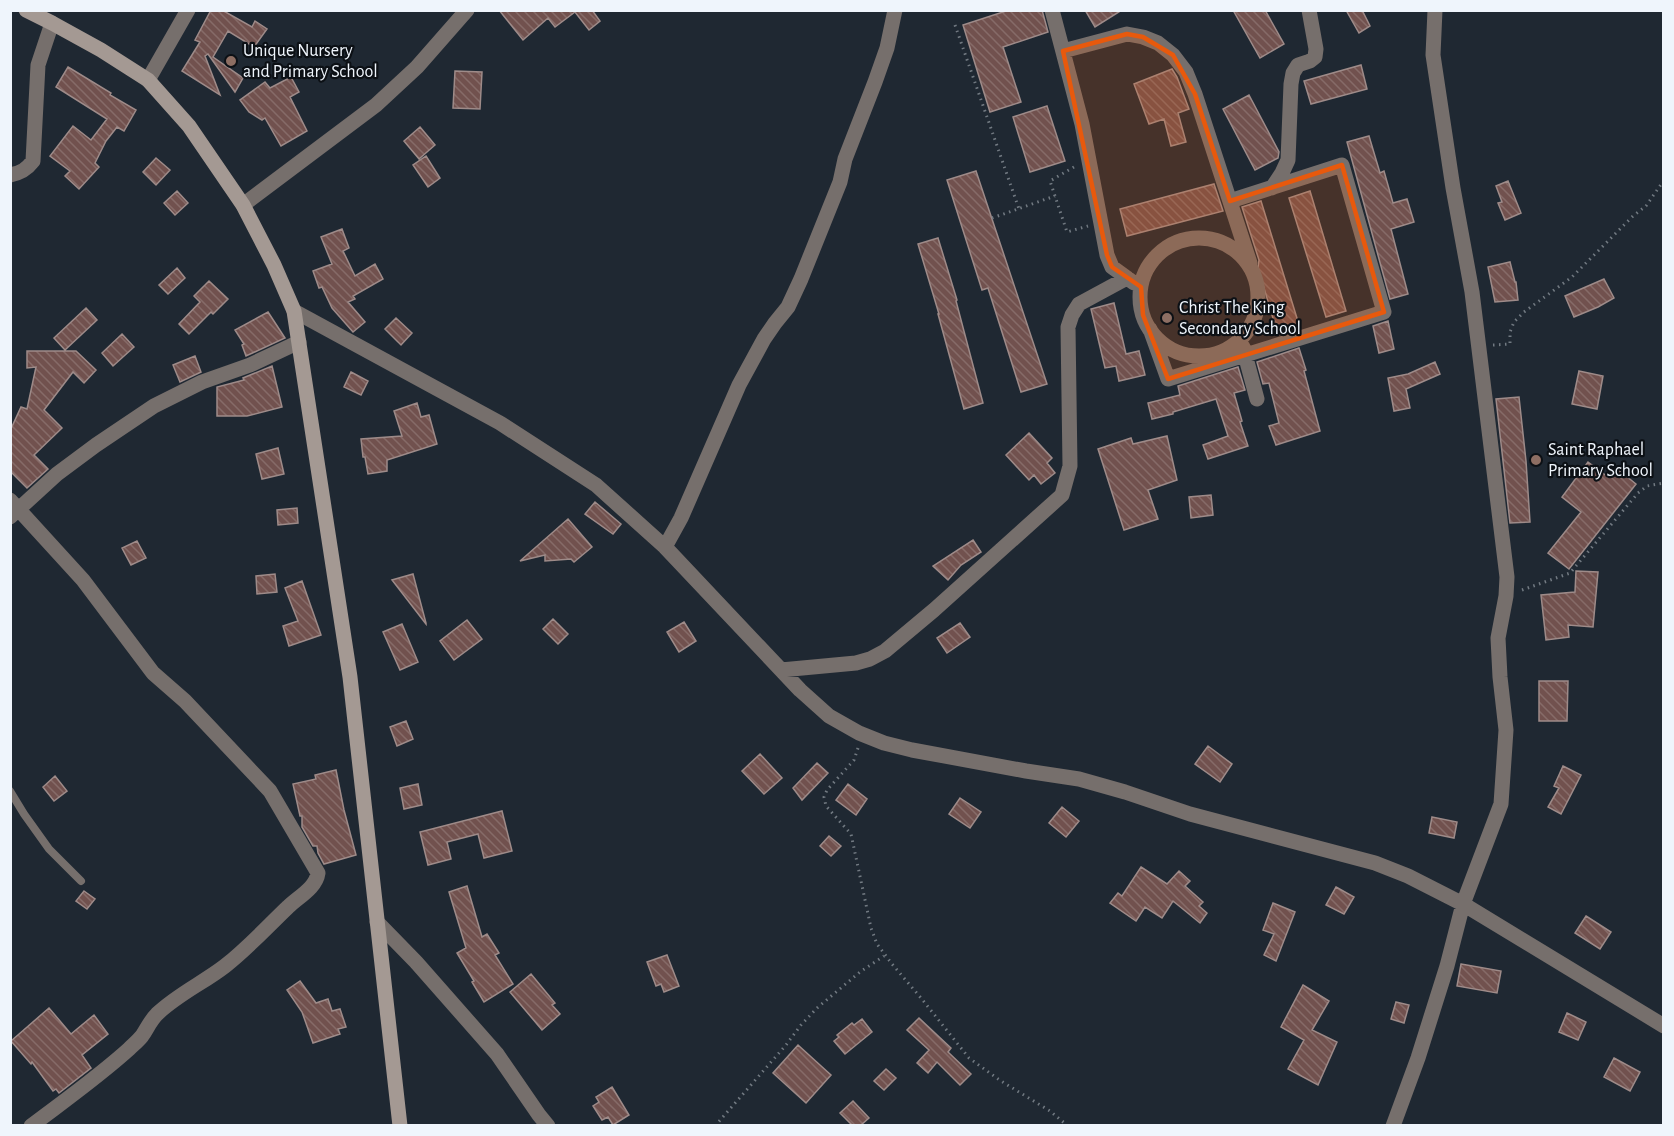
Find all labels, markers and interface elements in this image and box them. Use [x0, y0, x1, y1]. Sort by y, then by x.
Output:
place label: Unique Nursery and Primary School [243, 42, 378, 81]
marker: Unique Nursery and Primary School [224, 54, 238, 68]
place label: Christ The King Secondary School [1179, 299, 1301, 338]
marker: Christ The King Secondary School [1160, 311, 1174, 325]
place label: Saint Raphael Primary School [1548, 441, 1653, 480]
marker: Saint Raphael Primary School [1529, 453, 1543, 467]

